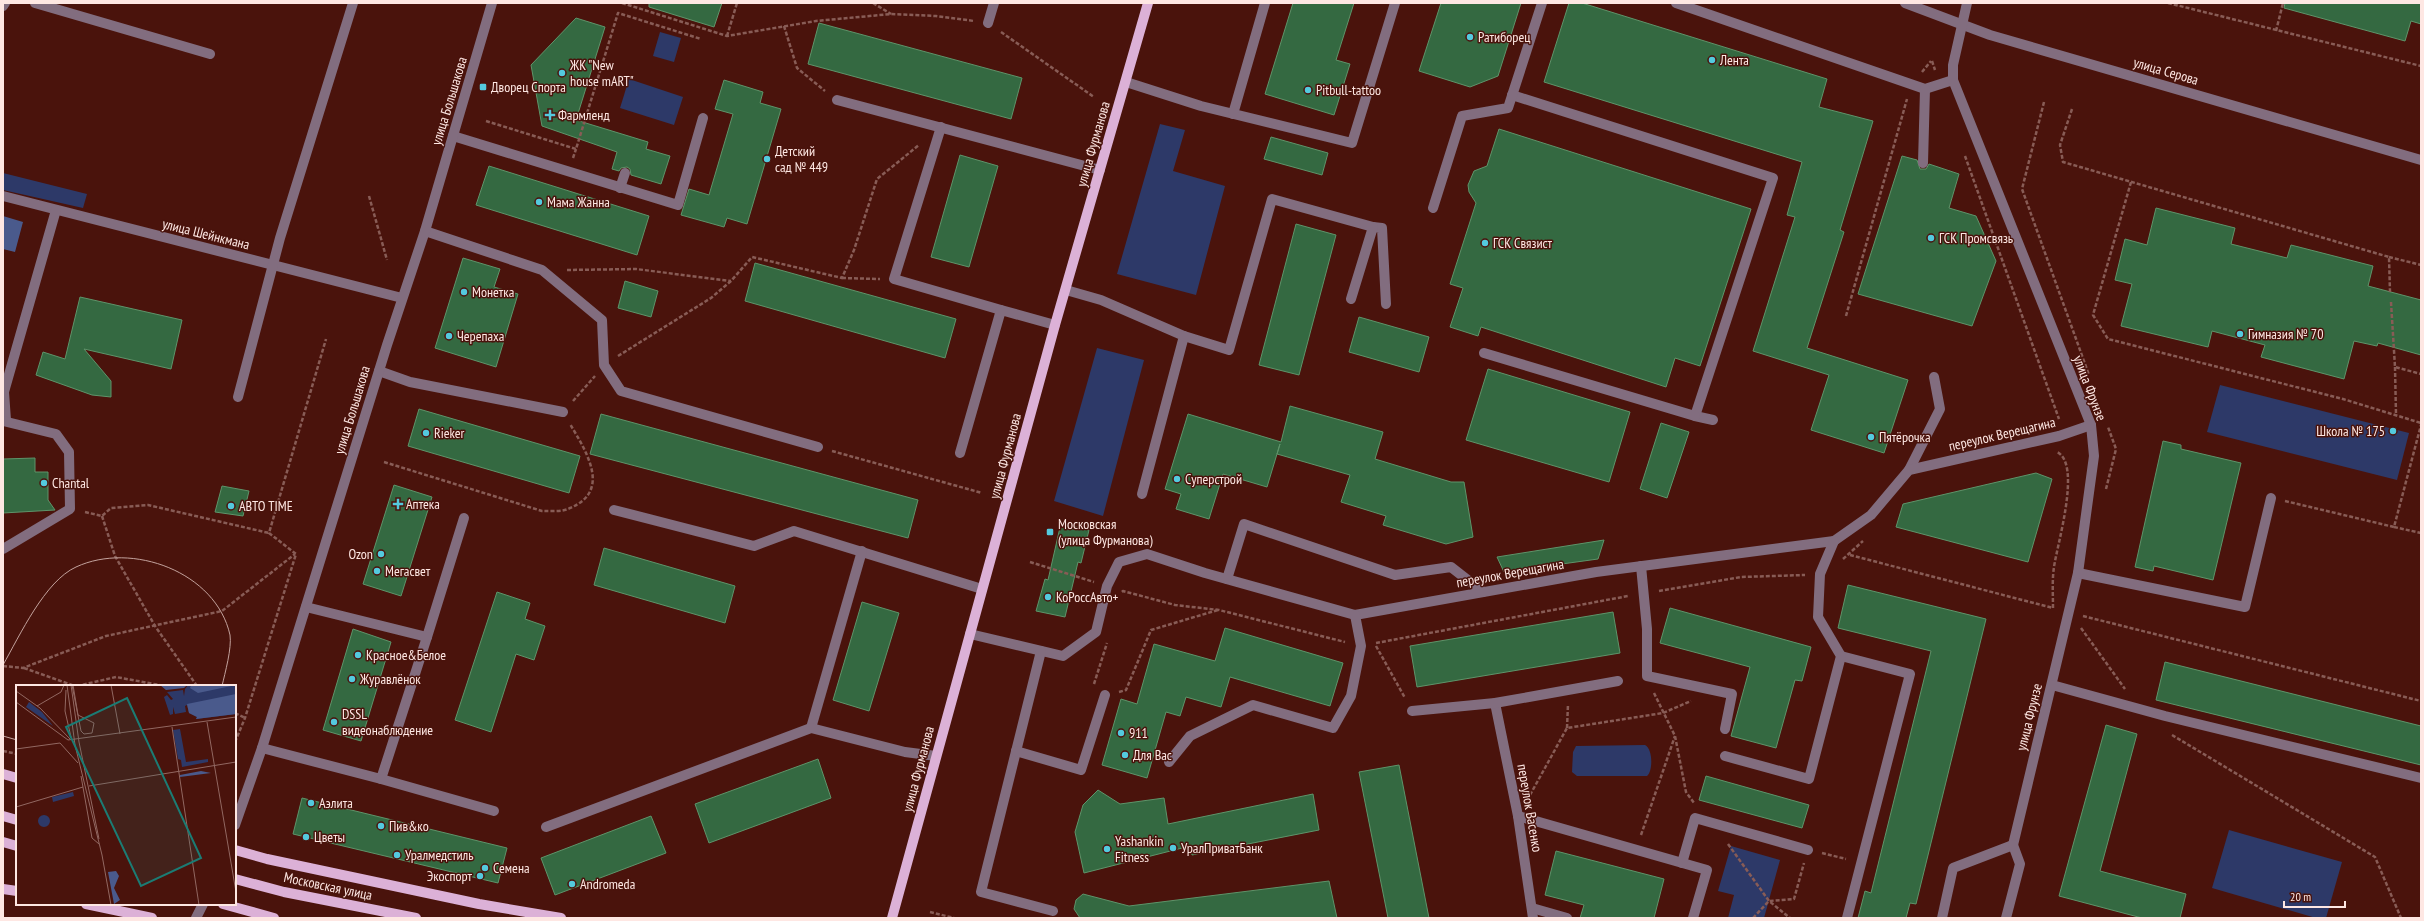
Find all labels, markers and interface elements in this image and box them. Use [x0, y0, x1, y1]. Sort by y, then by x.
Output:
place label: Ратиборец [1478, 28, 1530, 46]
marker: Ратиборец [1465, 32, 1475, 42]
place label: Лента [1719, 51, 1749, 69]
street label: улица Серова [2131, 53, 2201, 89]
street label: улица Большакова [427, 55, 471, 147]
marker: Лента [1707, 55, 1717, 65]
place label: ЖК "New house mART" [569, 56, 634, 90]
marker: ЖК "New house mART" [557, 68, 567, 78]
place label: Дворец Спорта [491, 78, 566, 96]
place label: Pitbull-tattoo [1316, 81, 1381, 99]
marker: Дворец Спорта [478, 82, 488, 92]
marker: Pitbull-tattoo [1303, 85, 1313, 95]
street label: улица Фурманова [1072, 99, 1114, 189]
place label: Фармленд [558, 106, 610, 124]
marker: Фармленд [545, 110, 555, 120]
place label: Детский сад № 449 [775, 142, 828, 176]
marker: Детский сад № 449 [762, 154, 772, 164]
place label: Мама Жанна [547, 193, 610, 211]
marker: Мама Жанна [534, 197, 544, 207]
street label: улица Шейнкмана [160, 214, 252, 254]
place label: ГСК Промсвязь [1939, 229, 2013, 247]
marker: ГСК Промсвязь [1926, 233, 1936, 243]
place label: ГСК Связист [1493, 234, 1552, 252]
marker: ГСК Связист [1480, 238, 1490, 248]
place label: Монетка [472, 283, 514, 301]
marker: Монетка [459, 287, 469, 297]
place label: Гимназия № 70 [2248, 325, 2323, 343]
place label: Черепаха [457, 327, 504, 345]
marker: Гимназия № 70 [2235, 329, 2245, 339]
marker: Черепаха [444, 331, 454, 341]
street label: улица Фрунзе [2069, 353, 2111, 423]
street label: улица Большакова [330, 364, 374, 456]
street label: улица Фурманова [985, 411, 1025, 501]
street label: переулок Верещагина [1947, 413, 2057, 455]
place label: Школа № 175 [2316, 422, 2385, 440]
place label: Rieker [434, 424, 465, 442]
marker: Школа № 175 [2388, 426, 2398, 436]
marker: Rieker [421, 428, 431, 438]
place label: Пятёрочка [1879, 428, 1931, 446]
marker: Пятёрочка [1866, 432, 1876, 442]
place label: Суперстрой [1185, 470, 1242, 488]
place label: Chantal [52, 474, 90, 492]
marker: Суперстрой [1172, 474, 1182, 484]
marker: Chantal [39, 478, 49, 488]
place label: Аптека [406, 495, 440, 513]
place label: АВТО TIME [239, 497, 293, 515]
marker: Аптека [393, 499, 403, 509]
marker: АВТО TIME [226, 501, 236, 511]
place label: Московская (улица Фурманова) [1058, 515, 1153, 549]
marker: Московская (улица Фурманова) [1045, 527, 1055, 537]
place label: Ozon [348, 545, 373, 563]
marker: Ozon [376, 549, 386, 559]
street label: переулок Верещагина [1455, 555, 1565, 591]
place label: Мегасвет [385, 562, 431, 580]
marker: Мегасвет [372, 566, 382, 576]
place label: КоРоссАвто+ [1056, 588, 1119, 606]
marker: КоРоссАвто+ [1043, 592, 1053, 602]
place label: Красное&Белое [366, 646, 446, 664]
marker: Красное&Белое [353, 650, 363, 660]
place label: Журавлёнок [359, 670, 421, 688]
marker: Журавлёнок [347, 674, 357, 684]
street label: улица Фрунзе [2012, 681, 2046, 752]
inset map [16, 685, 236, 905]
place label: DSSL видеонаблюдение [342, 705, 433, 739]
marker: DSSL видеонаблюдение [329, 717, 339, 727]
street label: улица Фурманова [898, 724, 938, 814]
place label: 911 [1129, 724, 1148, 742]
marker: 911 [1116, 728, 1126, 738]
place label: Для Вас [1133, 746, 1172, 764]
marker: Для Вас [1120, 750, 1130, 760]
street label: переулок Васенко [1513, 763, 1547, 853]
place label: Аэлита [319, 794, 353, 812]
marker: Аэлита [306, 798, 316, 808]
place label: Пив&ко [389, 817, 429, 835]
marker: Пив&ко [376, 821, 386, 831]
place label: Цветы [314, 828, 345, 846]
marker: Цветы [301, 832, 311, 842]
place label: Yashankin Fitness [1115, 832, 1163, 866]
place label: УралПриватБанк [1181, 839, 1263, 857]
marker: УралПриватБанк [1168, 843, 1178, 853]
marker: Yashankin Fitness [1102, 844, 1112, 854]
place label: Уралмедстиль [405, 846, 474, 864]
marker: Уралмедстиль [392, 850, 402, 860]
place label: Семена [493, 859, 530, 877]
marker: Семена [480, 863, 490, 873]
place label: Экоспорт [427, 867, 473, 885]
street label: Московская улица [282, 868, 374, 904]
marker: Экоспорт [475, 871, 485, 881]
place label: Andromeda [580, 875, 635, 893]
marker: Andromeda [567, 879, 577, 889]
scale bar [2284, 883, 2345, 909]
text: 20 m [2290, 889, 2311, 904]

